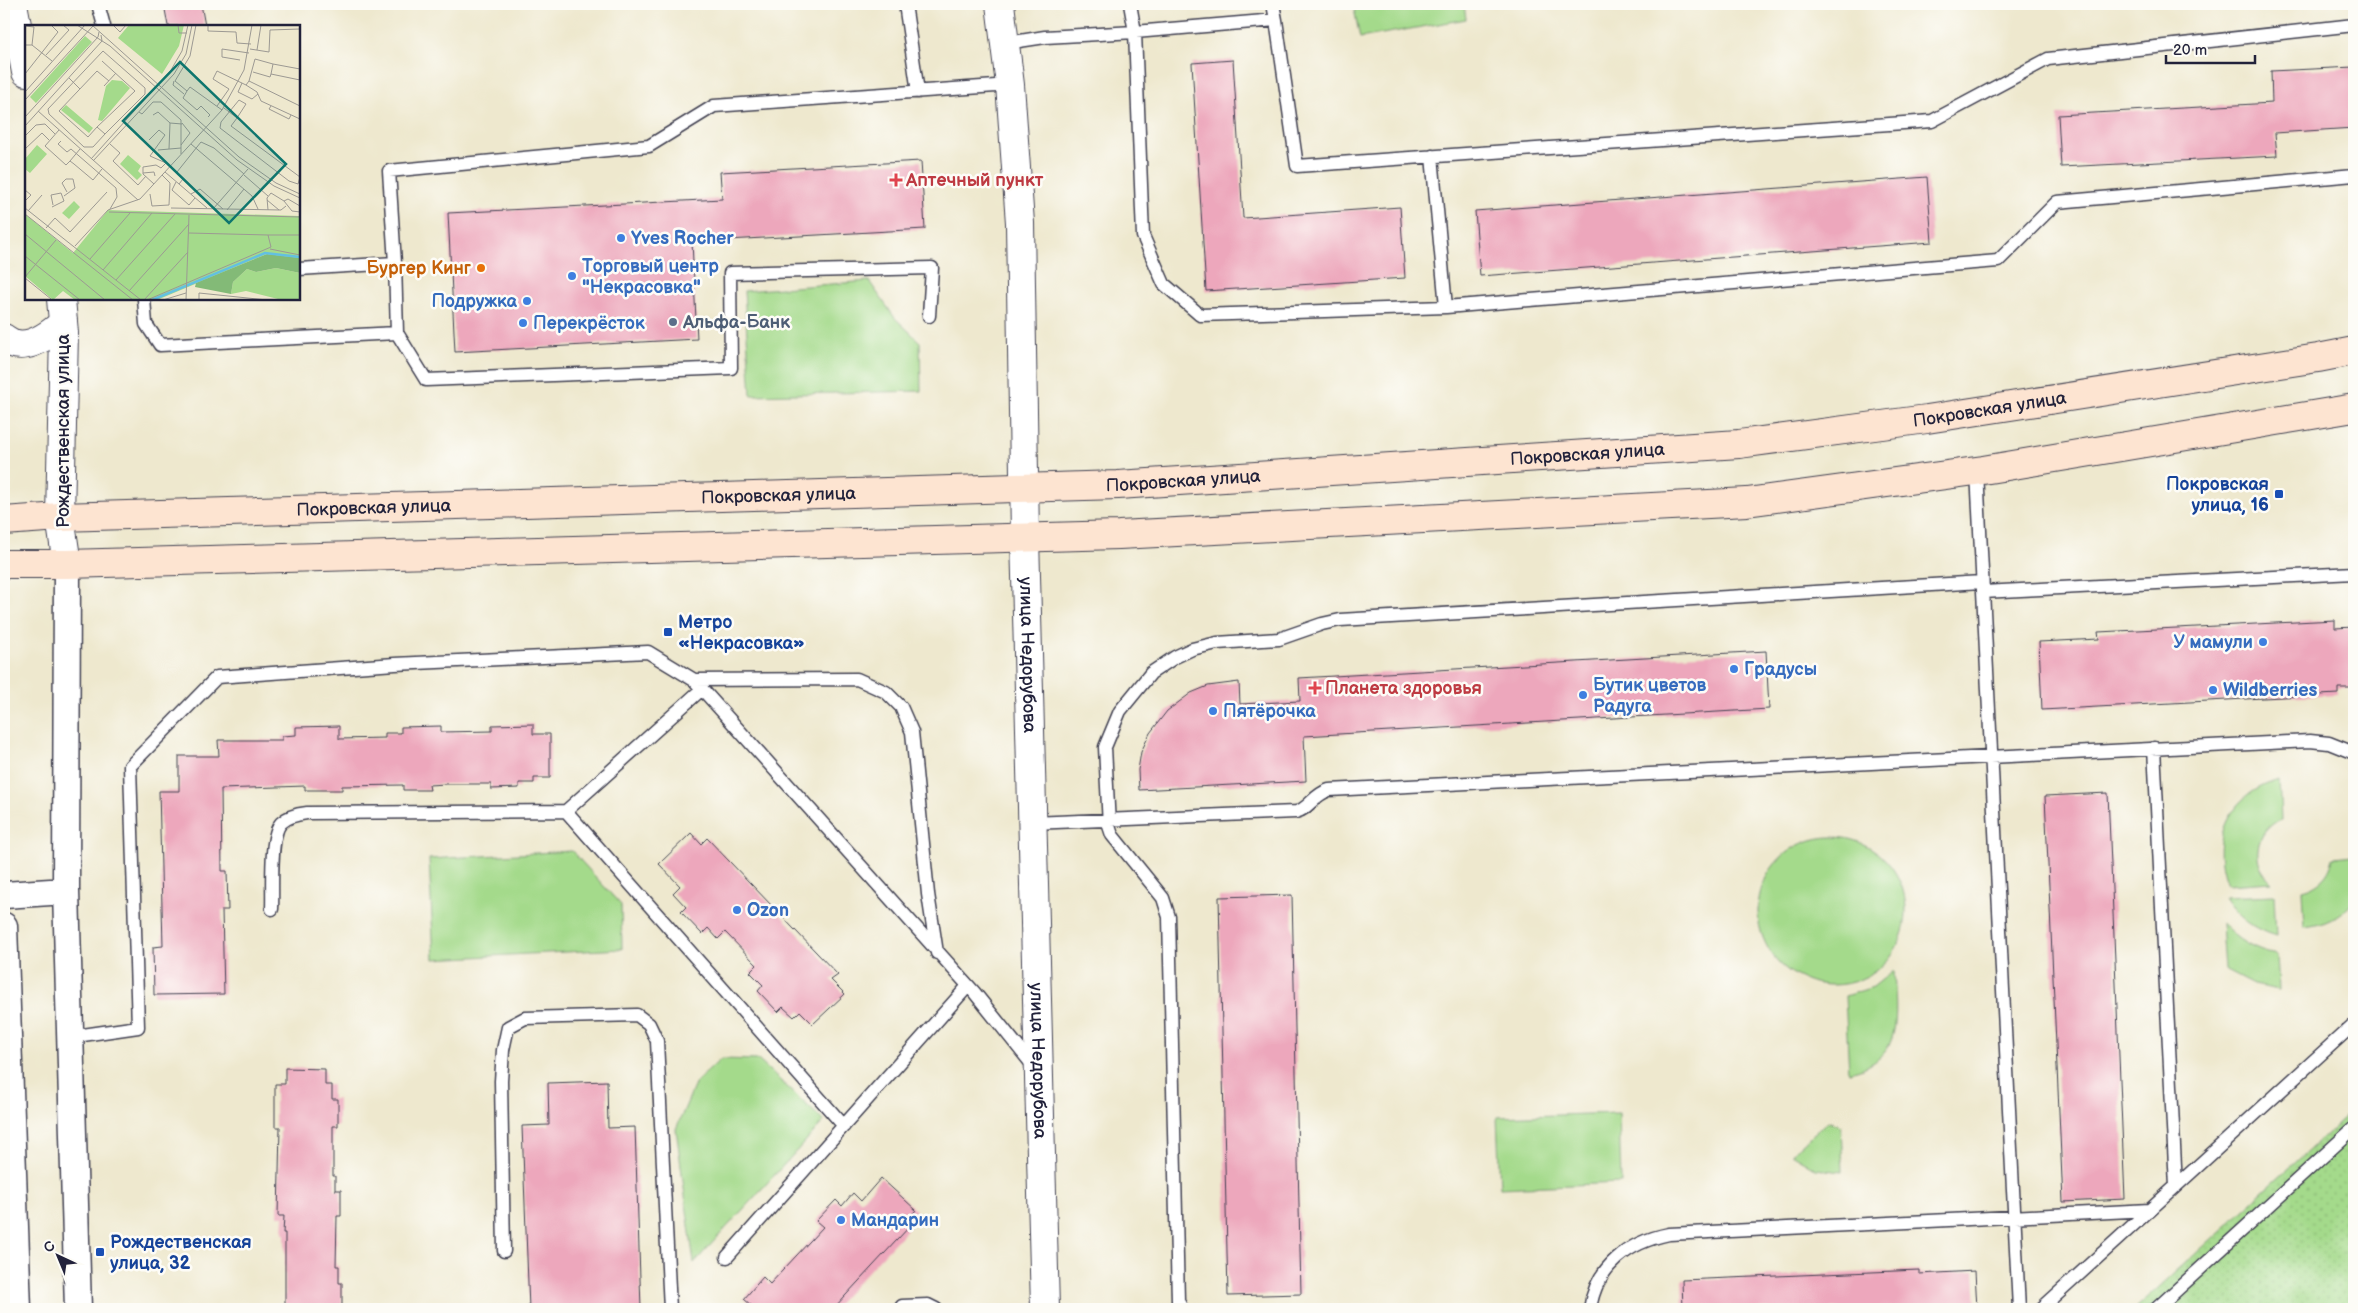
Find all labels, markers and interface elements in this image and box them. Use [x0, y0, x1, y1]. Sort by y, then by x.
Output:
inset map [25, 25, 300, 300]
scale bar [2166, 32, 2254, 64]
text: 20 m [2173, 41, 2207, 60]
place label: Аптечный пункт [905, 170, 1044, 191]
marker: Аптечный пункт [890, 174, 902, 186]
place label: Yves Rocher [631, 228, 734, 249]
marker: Yves Rocher [615, 232, 627, 244]
place label: Торговый центр "Некрасовка" [582, 256, 719, 298]
place label: Бургер Кинг [366, 258, 471, 279]
marker: Бургер Кинг [475, 262, 487, 274]
marker: Торговый центр "Некрасовка" [566, 270, 578, 282]
place label: Подружка [431, 291, 518, 312]
marker: Подружка [521, 295, 533, 307]
place label: Альфа-Банк [682, 312, 790, 333]
place label: Перекрёсток [533, 313, 645, 334]
marker: Альфа-Банк [667, 316, 679, 328]
marker: Перекрёсток [517, 317, 529, 329]
street label: Рождественская улица [53, 334, 74, 528]
street label: Покровская улица [1912, 387, 2068, 431]
street label: Покровская улица [1509, 438, 1666, 470]
street label: Покровская улица [1106, 465, 1262, 496]
place label: Покровская улица, 16 [2166, 474, 2269, 516]
street label: Покровская улица [701, 482, 857, 508]
marker: Покровская улица, 16 [2273, 488, 2285, 500]
street label: Покровская улица [296, 495, 452, 520]
street label: улица Недорубова [1016, 577, 1041, 734]
place label: Метро «Некрасовка» [678, 612, 805, 654]
marker: Метро «Некрасовка» [662, 626, 674, 638]
place label: У мамули [2173, 632, 2253, 653]
marker: У мамули [2257, 636, 2269, 648]
place label: Градусы [1744, 659, 1817, 680]
marker: Градусы [1728, 663, 1740, 675]
place label: Бутик цветов Радуга [1593, 675, 1707, 717]
place label: Планета здоровья [1325, 678, 1482, 699]
place label: Wildberries [2223, 680, 2317, 701]
marker: Планета здоровья [1309, 682, 1321, 694]
marker: Wildberries [2207, 684, 2219, 696]
marker: Бутик цветов Радуга [1577, 689, 1589, 701]
place label: Пятёрочка [1223, 701, 1316, 722]
marker: Пятёрочка [1207, 705, 1219, 717]
place label: Ozon [747, 900, 789, 921]
marker: Ozon [731, 904, 743, 916]
street label: улица Недорубова [1026, 982, 1051, 1140]
place label: Мандарин [851, 1210, 939, 1231]
marker: Мандарин [835, 1214, 847, 1226]
north arrow [32, 1230, 82, 1280]
place label: Рождественская улица, 32 [110, 1232, 252, 1274]
text: С [40, 1237, 59, 1257]
marker: Рождественская улица, 32 [94, 1246, 106, 1258]

